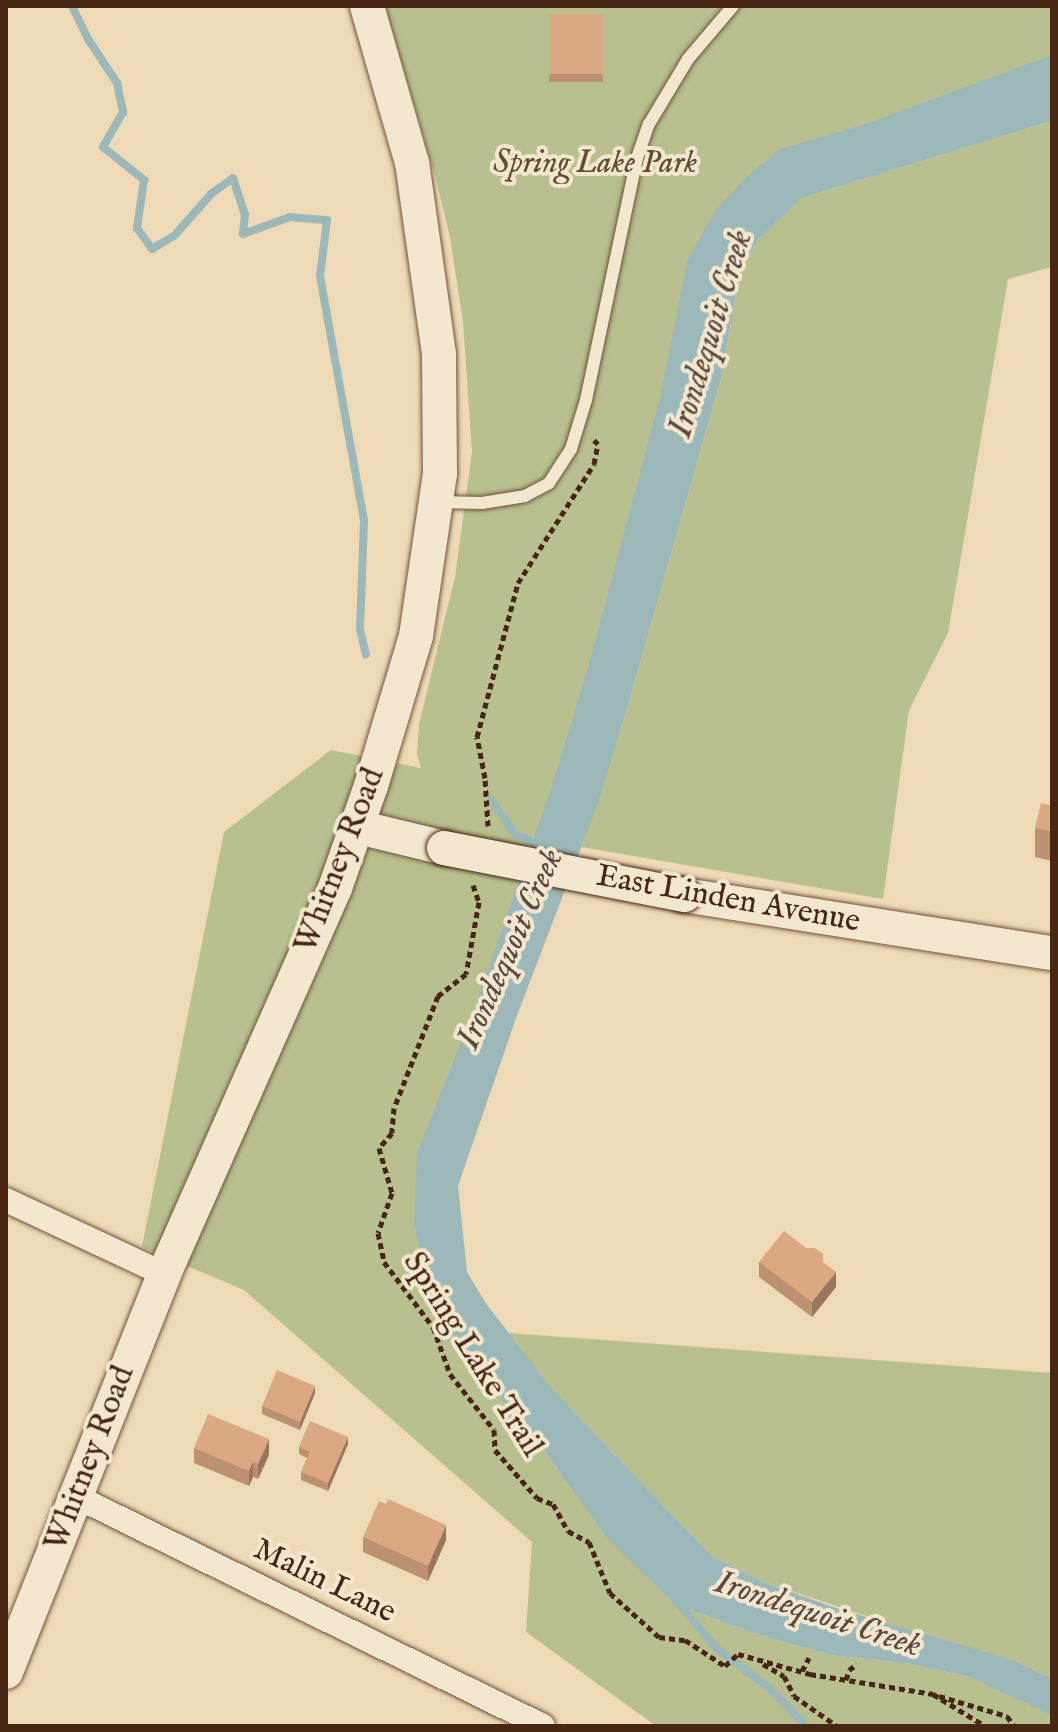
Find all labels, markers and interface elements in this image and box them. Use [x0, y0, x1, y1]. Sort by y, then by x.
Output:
park label: Spring Lake Park [493, 145, 697, 183]
water label: Irondequoit Creek [660, 226, 762, 442]
street label: Whitney Road [288, 763, 394, 959]
water label: Irondequoit Creek [448, 843, 572, 1055]
street label: East Linden Avenue [593, 858, 863, 942]
street label: Spring Lake Trail [394, 1245, 550, 1465]
street label: Whitney Road [38, 1361, 144, 1557]
street label: Malin Lane [247, 1531, 401, 1633]
water label: Irondequoit Creek [710, 1562, 926, 1666]

